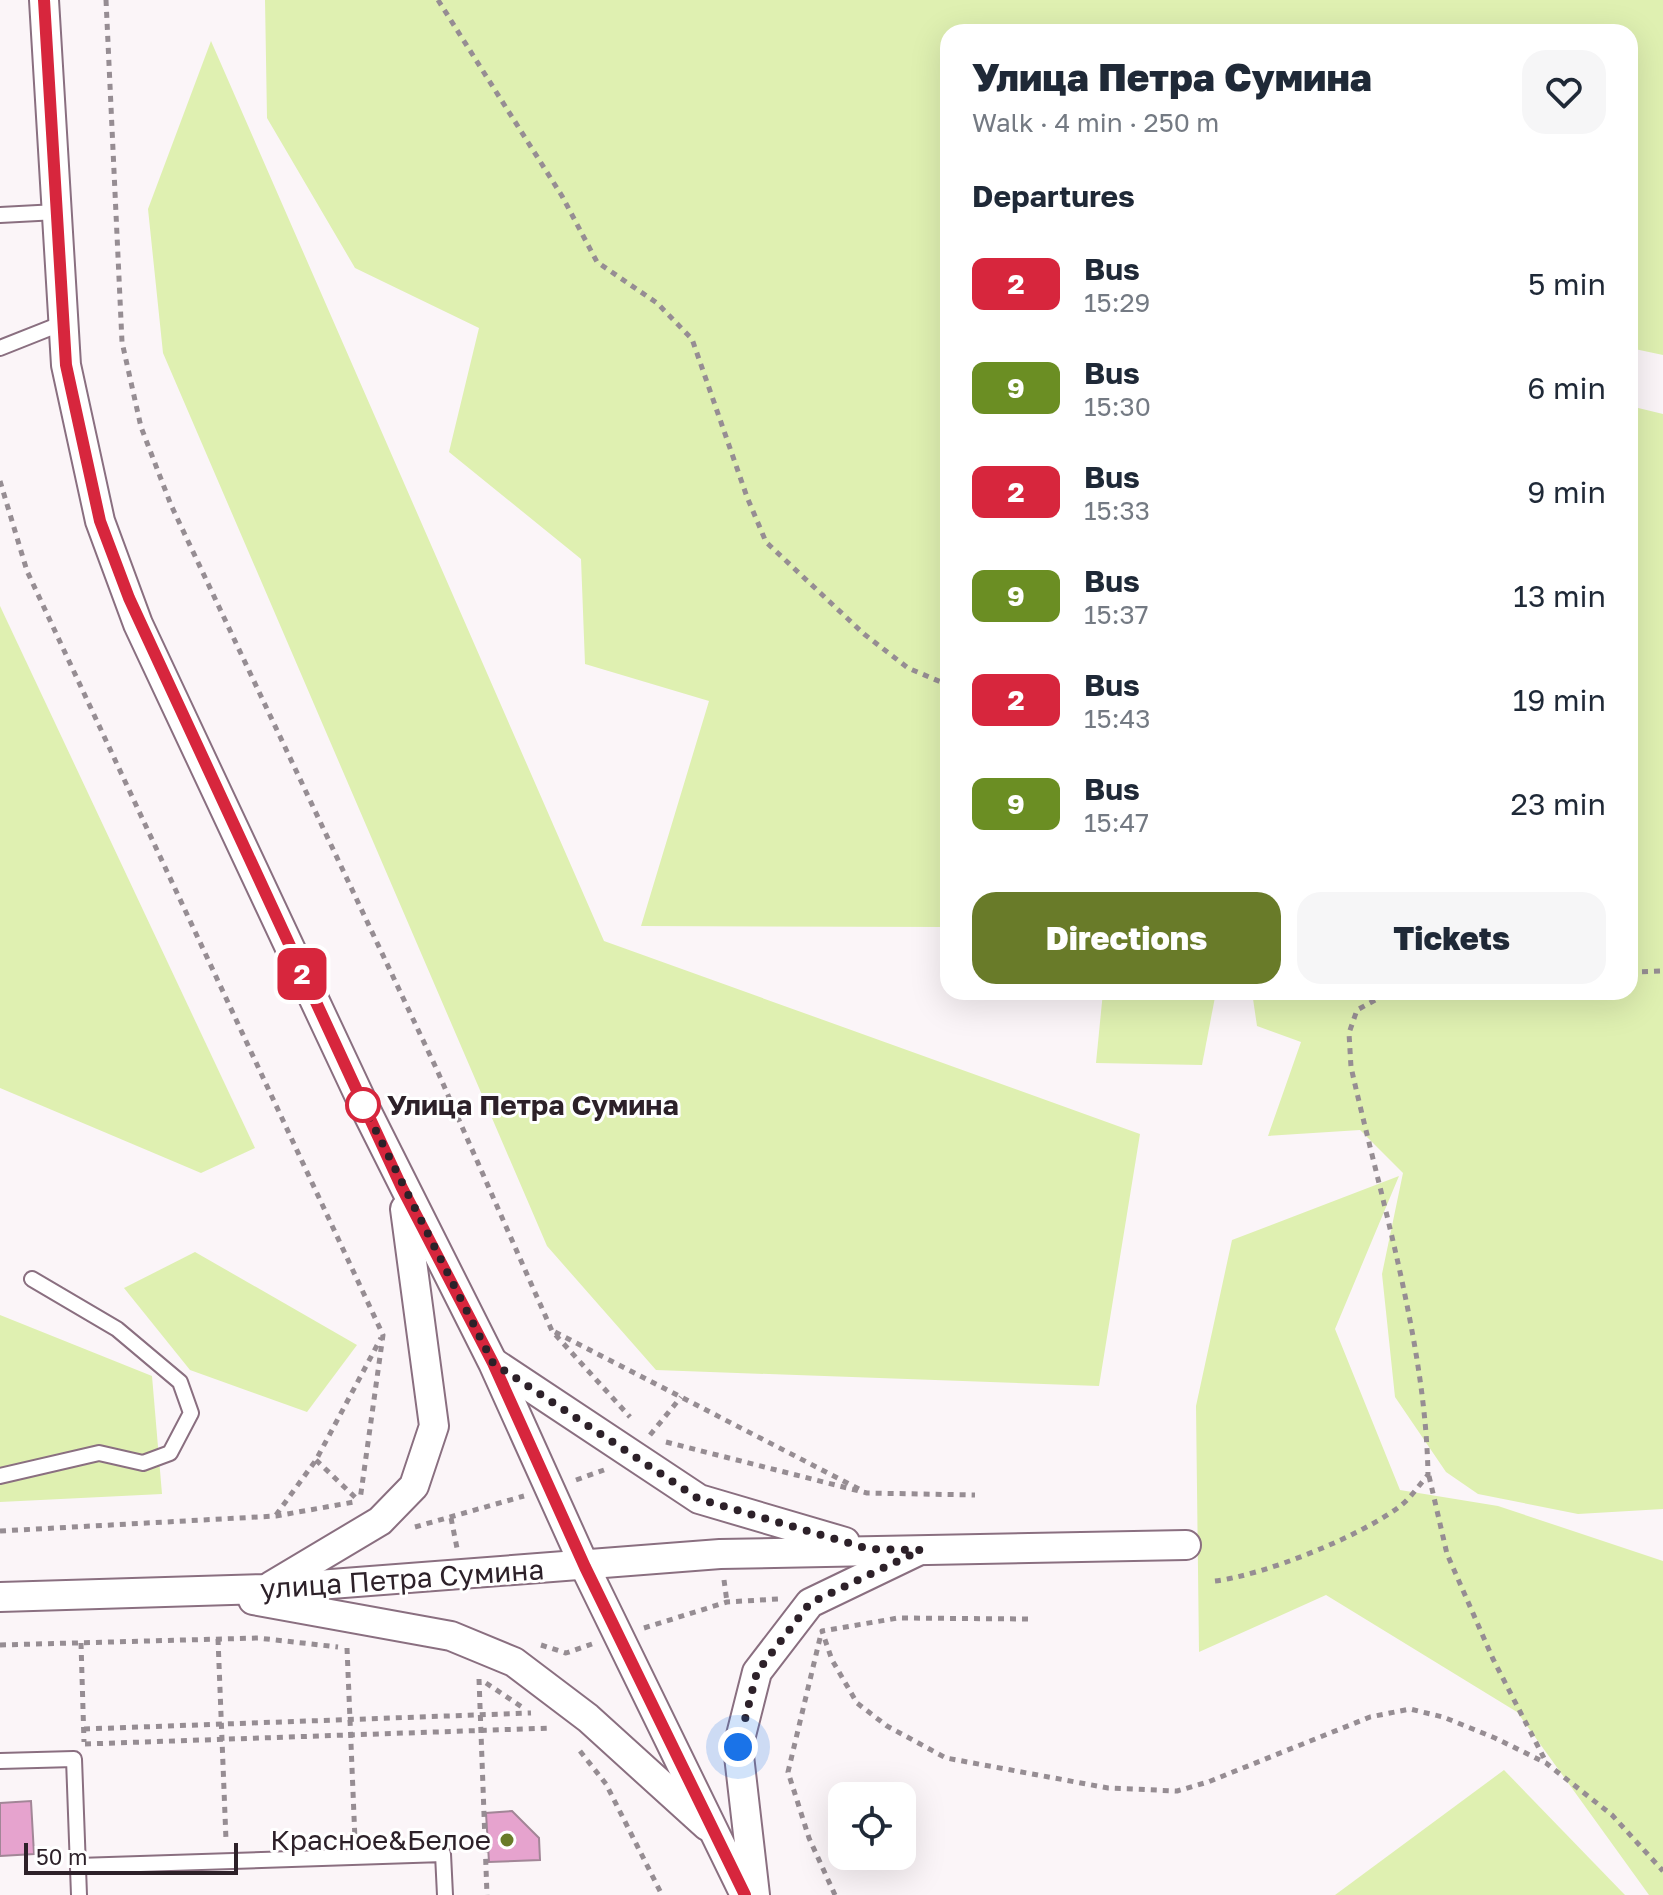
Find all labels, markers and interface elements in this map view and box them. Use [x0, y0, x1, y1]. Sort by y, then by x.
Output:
button: heart [1522, 50, 1606, 134]
text: Улица Петра Сумина [972, 54, 1372, 99]
text: Walk · 4 min · 250 m [972, 107, 1219, 138]
text: Departures [972, 178, 1135, 214]
text: Bus [1084, 251, 1140, 287]
text: 5 min [1528, 266, 1606, 302]
text: 2 [1007, 267, 1025, 300]
text: 15:29 [1084, 287, 1150, 318]
text: Bus [1084, 355, 1140, 391]
text: 6 min [1527, 370, 1606, 406]
text: 9 [1007, 371, 1025, 404]
text: 15:30 [1084, 391, 1151, 422]
text: Bus [1084, 459, 1140, 495]
text: 9 min [1527, 474, 1606, 510]
text: 2 [1007, 475, 1025, 508]
text: 15:33 [1084, 495, 1150, 526]
text: Bus [1084, 563, 1140, 599]
text: 13 min [1513, 578, 1606, 614]
text: 9 [1007, 579, 1025, 612]
text: 15:37 [1084, 599, 1148, 630]
text: Bus [1084, 667, 1140, 703]
text: 19 min [1513, 682, 1606, 718]
text: 2 [1007, 683, 1025, 716]
text: 15:43 [1084, 703, 1151, 734]
text: Bus [1084, 771, 1140, 807]
text: 23 min [1511, 786, 1606, 822]
text: 9 [1007, 787, 1025, 820]
text: 15:47 [1084, 807, 1149, 838]
button: Directions [972, 892, 1281, 984]
button: Tickets [1297, 892, 1606, 984]
line badge: 2 [276, 948, 328, 1000]
text: 2 [293, 957, 311, 990]
marker: Улица Петра Сумина [346, 1088, 380, 1122]
place label: Улица Петра Сумина [387, 1088, 679, 1121]
street label: улица Петра Сумина [259, 1552, 545, 1605]
your location [718, 1727, 758, 1767]
map controls [828, 1782, 916, 1870]
button: locate [828, 1782, 916, 1870]
place label: Красное&Белое [270, 1823, 491, 1856]
marker: Красное&Белое [498, 1831, 516, 1849]
scale bar [24, 1839, 238, 1875]
text: 50 m [36, 1843, 87, 1870]

